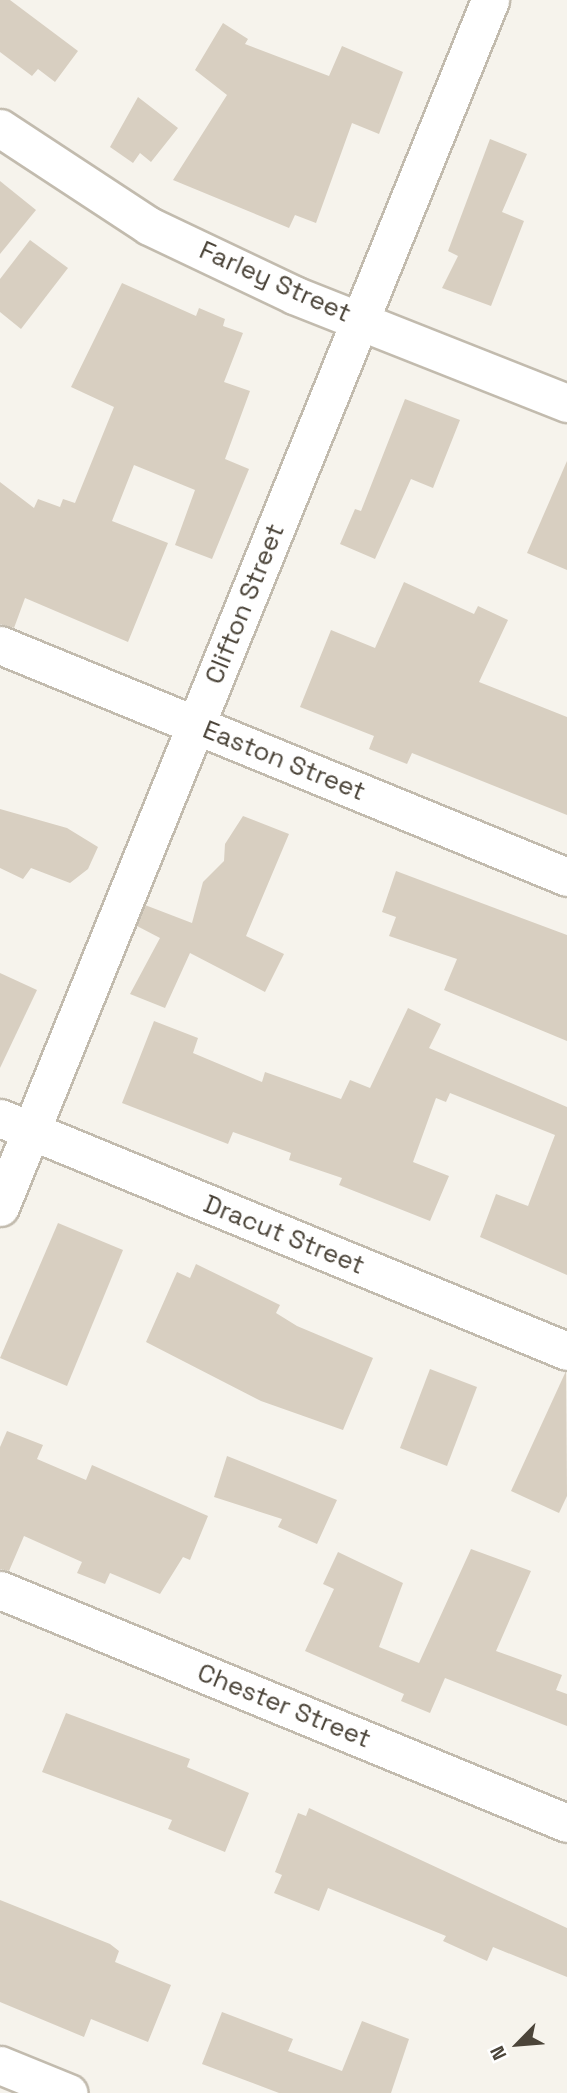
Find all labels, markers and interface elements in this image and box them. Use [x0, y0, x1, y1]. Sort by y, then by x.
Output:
street label: Farley Street [194, 235, 356, 329]
street label: Clifton Street [199, 519, 291, 689]
street label: Easton Street [198, 714, 370, 808]
street label: Dracut Street [199, 1189, 369, 1281]
street label: Chester Street [193, 1657, 375, 1755]
north arrow [483, 2009, 553, 2079]
text: N [484, 2042, 513, 2064]

